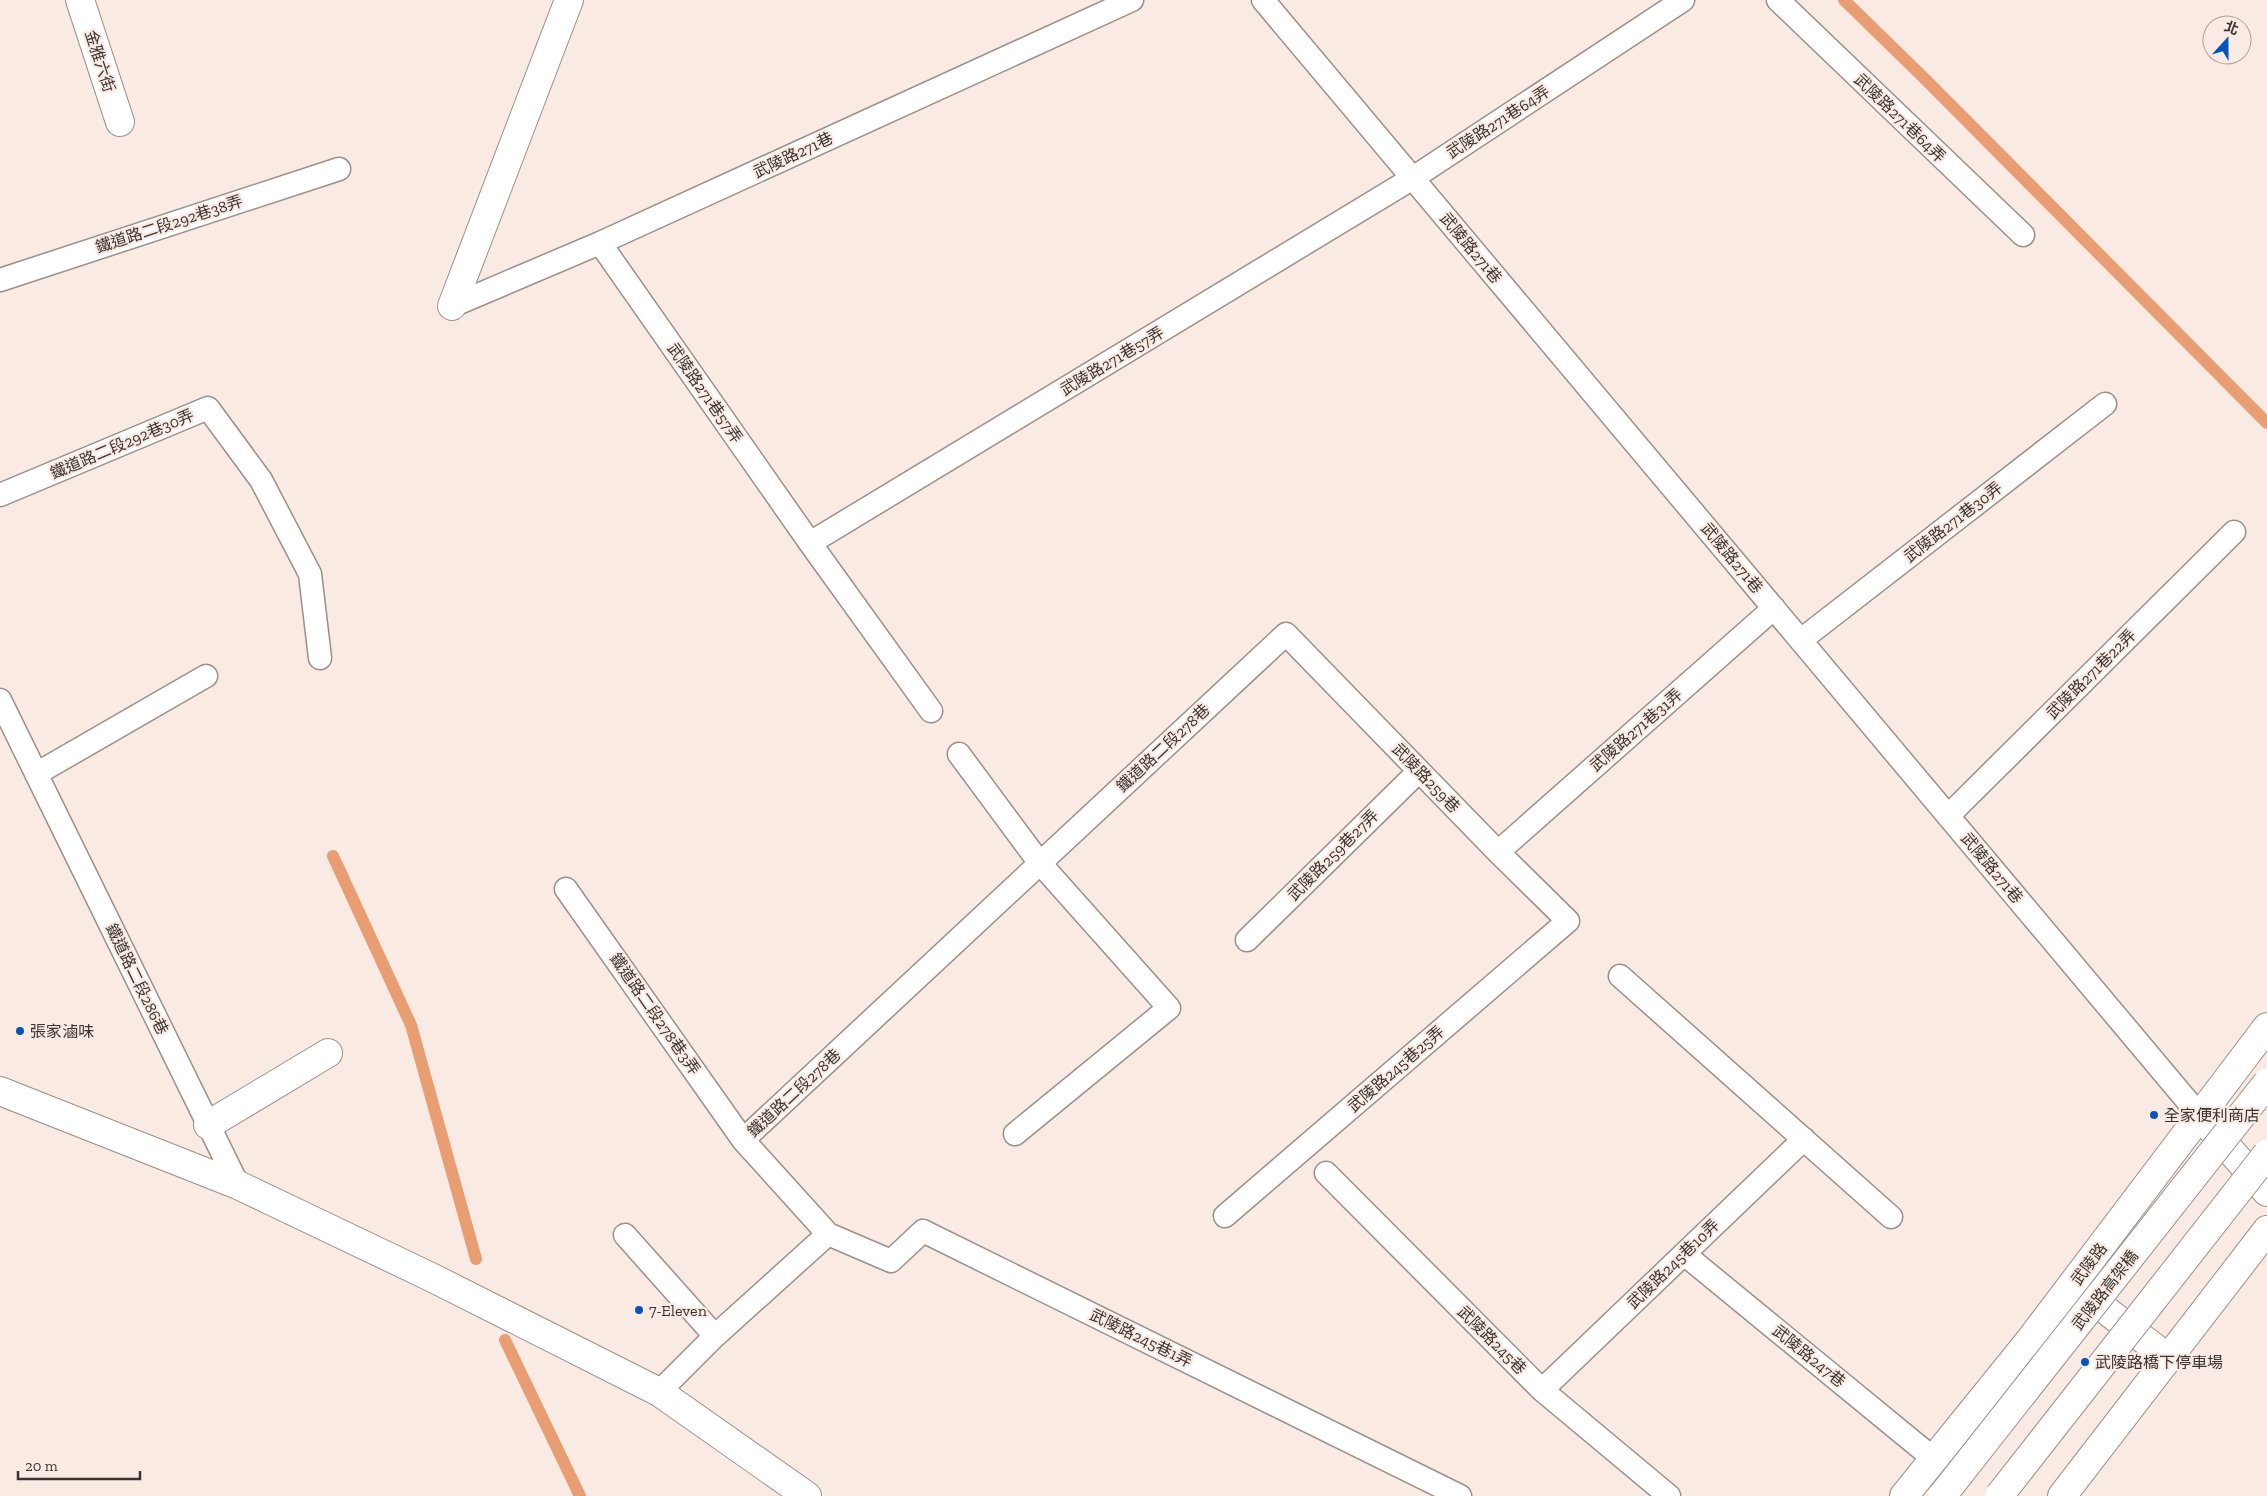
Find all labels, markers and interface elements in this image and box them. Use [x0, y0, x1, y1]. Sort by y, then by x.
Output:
north arrow [2202, 15, 2252, 65]
text: 北 [2222, 18, 2241, 39]
street label: 金雅六街 [81, 28, 119, 94]
street label: 武陵路271巷64弄 [1851, 70, 1949, 166]
street label: 武陵路271巷64弄 [1443, 82, 1553, 162]
street label: 武陵路271巷 [750, 128, 836, 182]
street label: 鐵道路二段292巷38弄 [93, 191, 245, 257]
street label: 武陵路271巷 [1436, 209, 1506, 287]
street label: 武陵路271巷57弄 [1057, 323, 1167, 399]
street label: 武陵路271巷57弄 [663, 339, 747, 447]
street label: 鐵道路二段292巷30弄 [47, 405, 197, 483]
street label: 武陵路271巷30弄 [1900, 478, 2006, 566]
street label: 武陵路271巷 [1697, 519, 1767, 597]
street label: 武陵路271巷22弄 [2042, 625, 2140, 723]
street label: 武陵路271巷31弄 [1586, 685, 1686, 775]
street label: 鐵道路二段278巷 [1112, 700, 1214, 796]
street label: 武陵路259巷 [1388, 739, 1464, 817]
street label: 武陵路259巷27弄 [1284, 806, 1382, 904]
street label: 武陵路271巷 [1957, 829, 2027, 907]
street label: 鐵道路二段286巷 [102, 920, 172, 1038]
street label: 鐵道路二段278巷3弄 [606, 949, 704, 1079]
place label: 張家滷味 [30, 1022, 94, 1041]
street label: 武陵路245巷25弄 [1344, 1022, 1448, 1116]
marker: 張家滷味 [14, 1025, 26, 1037]
street label: 鐵道路二段278巷 [743, 1045, 845, 1141]
place label: 全家便利商店 [2164, 1106, 2260, 1125]
marker: 全家便利商店 [2148, 1109, 2160, 1121]
street label: 武陵路245巷10弄 [1623, 1215, 1723, 1313]
street label: 武陵路 [2067, 1239, 2111, 1289]
street label: 武陵路高架橋 [2068, 1246, 2142, 1334]
place label: 7-Eleven [649, 1301, 708, 1320]
street label: 武陵路245巷 [1454, 1302, 1530, 1378]
marker: 7-Eleven [633, 1304, 645, 1316]
street label: 武陵路245巷1弄 [1087, 1305, 1195, 1371]
street label: 武陵路247巷 [1769, 1321, 1849, 1391]
place label: 武陵路橋下停車場 [2095, 1353, 2223, 1372]
marker: 武陵路橋下停車場 [2079, 1356, 2091, 1368]
scale bar [18, 1448, 140, 1480]
text: 20 m [25, 1457, 58, 1475]

